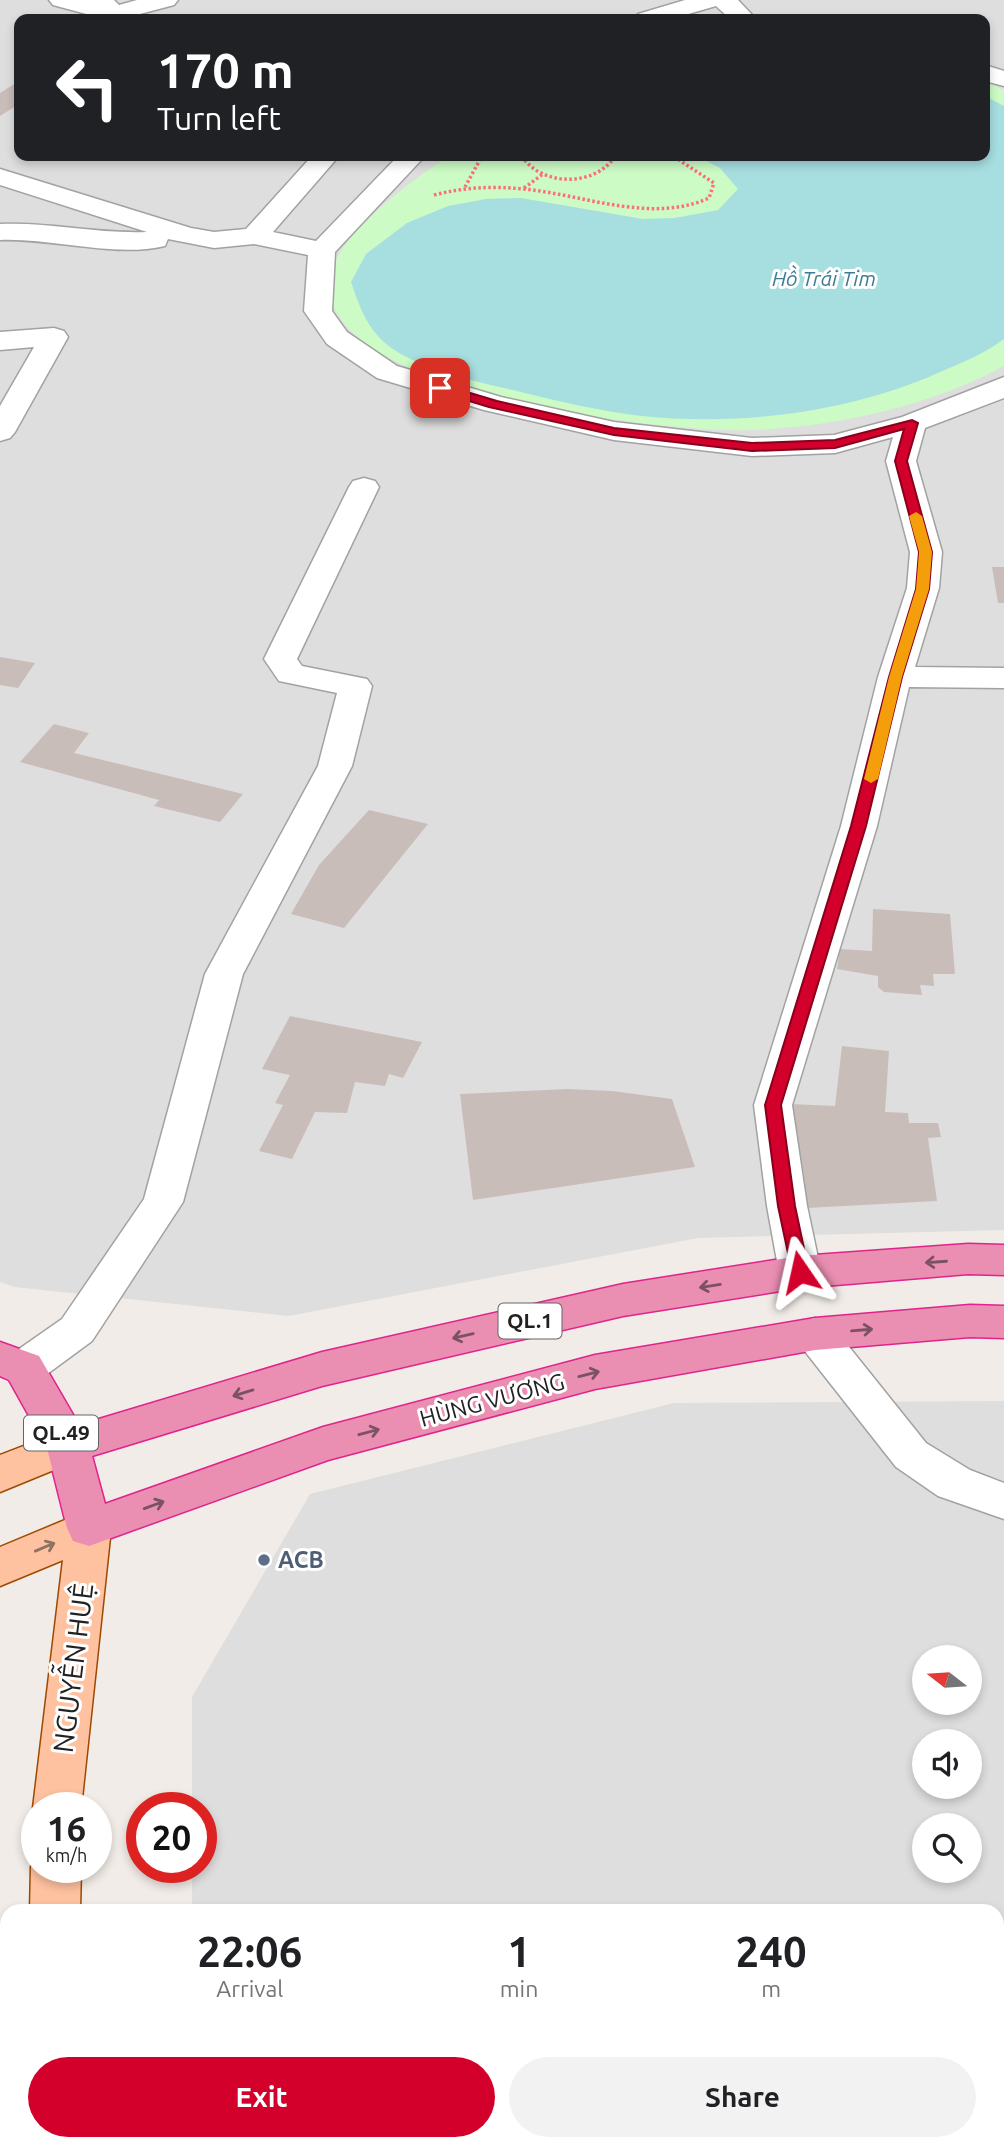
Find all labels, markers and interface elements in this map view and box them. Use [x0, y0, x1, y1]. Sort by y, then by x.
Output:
icon: left [42, 42, 133, 133]
text: 170 m [157, 42, 294, 97]
text: Turn left [157, 100, 281, 136]
water label: Hồ Trái Tim [772, 264, 876, 290]
pin [410, 358, 470, 418]
icon: arrive [421, 369, 459, 407]
position arrow [763, 1235, 837, 1309]
one-way arrow [925, 1256, 948, 1269]
one-way arrow [699, 1280, 722, 1293]
road number: QL.1 [498, 1304, 562, 1338]
one-way arrow [850, 1323, 872, 1336]
one-way arrow [452, 1330, 475, 1344]
street label: HÙNG VƯƠNG [416, 1367, 567, 1431]
one-way arrow [577, 1367, 600, 1380]
one-way arrow [232, 1387, 254, 1400]
road number: QL.49 [24, 1416, 98, 1450]
one-way arrow [357, 1425, 380, 1438]
one-way arrow [142, 1498, 164, 1510]
one-way arrow [33, 1540, 55, 1553]
place label: ACB [278, 1547, 324, 1572]
marker: ACB [256, 1552, 272, 1568]
street label: NGUYỄN HUỆ [41, 1581, 98, 1754]
north arrow [912, 1645, 982, 1715]
map controls [912, 1645, 982, 1883]
button: sound [912, 1729, 982, 1799]
speed limit sign: 20 [126, 1792, 217, 1883]
text: 16 [47, 1808, 86, 1848]
button: search [912, 1813, 982, 1883]
text: km/h [46, 1845, 87, 1865]
text: 22:06 [197, 1928, 302, 1975]
text: 1 [507, 1928, 531, 1975]
text: 240 [736, 1928, 807, 1975]
text: Arrival [216, 1976, 283, 2001]
text: min [500, 1976, 538, 2001]
text: m [761, 1976, 781, 2001]
button: Exit [28, 2057, 495, 2137]
button: Share [509, 2057, 976, 2137]

